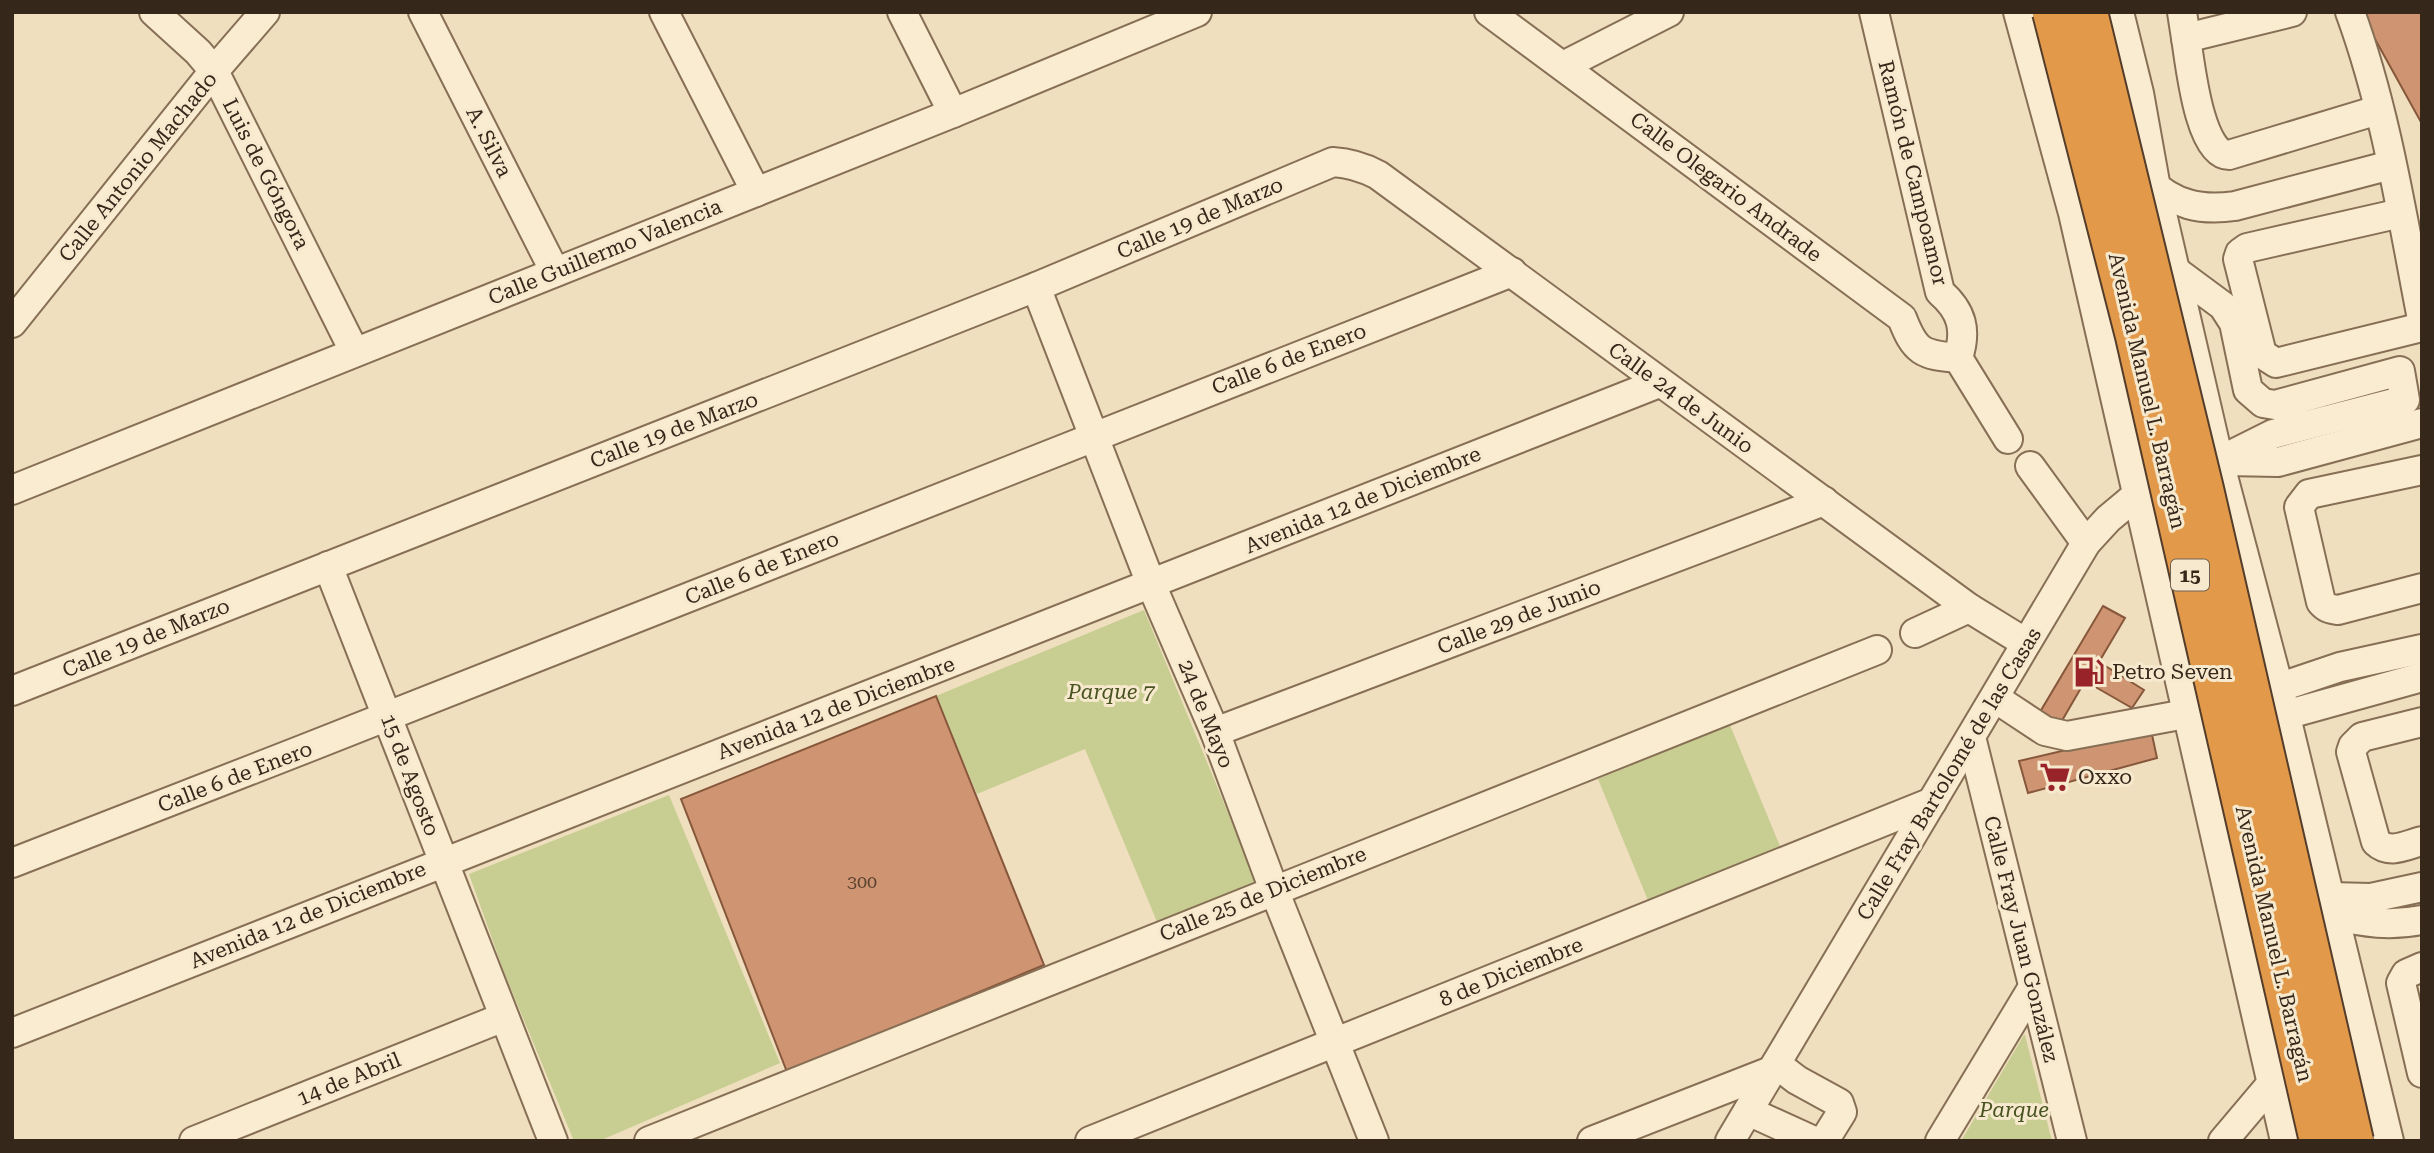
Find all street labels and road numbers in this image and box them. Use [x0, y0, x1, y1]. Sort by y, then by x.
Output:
street label: Ramón de Campoamor [1873, 58, 1953, 288]
street label: Calle Antonio Machado [54, 67, 222, 267]
street label: Luis de Góngora [218, 95, 315, 254]
street label: A. Silva [461, 103, 517, 182]
street label: Calle Olegario Andrade [1625, 107, 1827, 267]
street label: Calle 19 de Marzo [1113, 172, 1287, 264]
street label: Calle Guillermo Valencia [485, 194, 726, 310]
street label: Avenida Manuel L. Barragán [2104, 251, 2191, 532]
street label: Calle 6 de Enero [1208, 319, 1370, 399]
street label: Calle 24 de Junio [1604, 337, 1758, 459]
street label: Calle 19 de Marzo [587, 387, 761, 473]
street label: Avenida 12 de Diciembre [1242, 442, 1484, 558]
street label: Calle 6 de Enero [682, 526, 842, 610]
road number: 15 [2171, 560, 2209, 590]
street label: Calle 29 de Junio [1434, 575, 1604, 659]
street label: Calle 19 de Marzo [59, 594, 233, 682]
street label: Calle Fray Bartolomé de las Casas [1852, 623, 2046, 925]
street label: Avenida 12 de Diciembre [714, 652, 958, 764]
street label: 24 de Mayo [1173, 656, 1239, 772]
street label: 15 de Agosto [376, 711, 444, 839]
street label: Calle 6 de Enero [154, 737, 316, 817]
street label: Avenida Manuel L. Barragán [2231, 804, 2318, 1085]
street label: Calle Fray Juan González [1979, 813, 2063, 1065]
street label: Calle 25 de Diciembre [1156, 842, 1370, 946]
street label: Avenida 12 de Diciembre [187, 857, 429, 973]
street label: 8 de Diciembre [1436, 932, 1586, 1012]
street label: 14 de Abril [294, 1047, 405, 1111]

